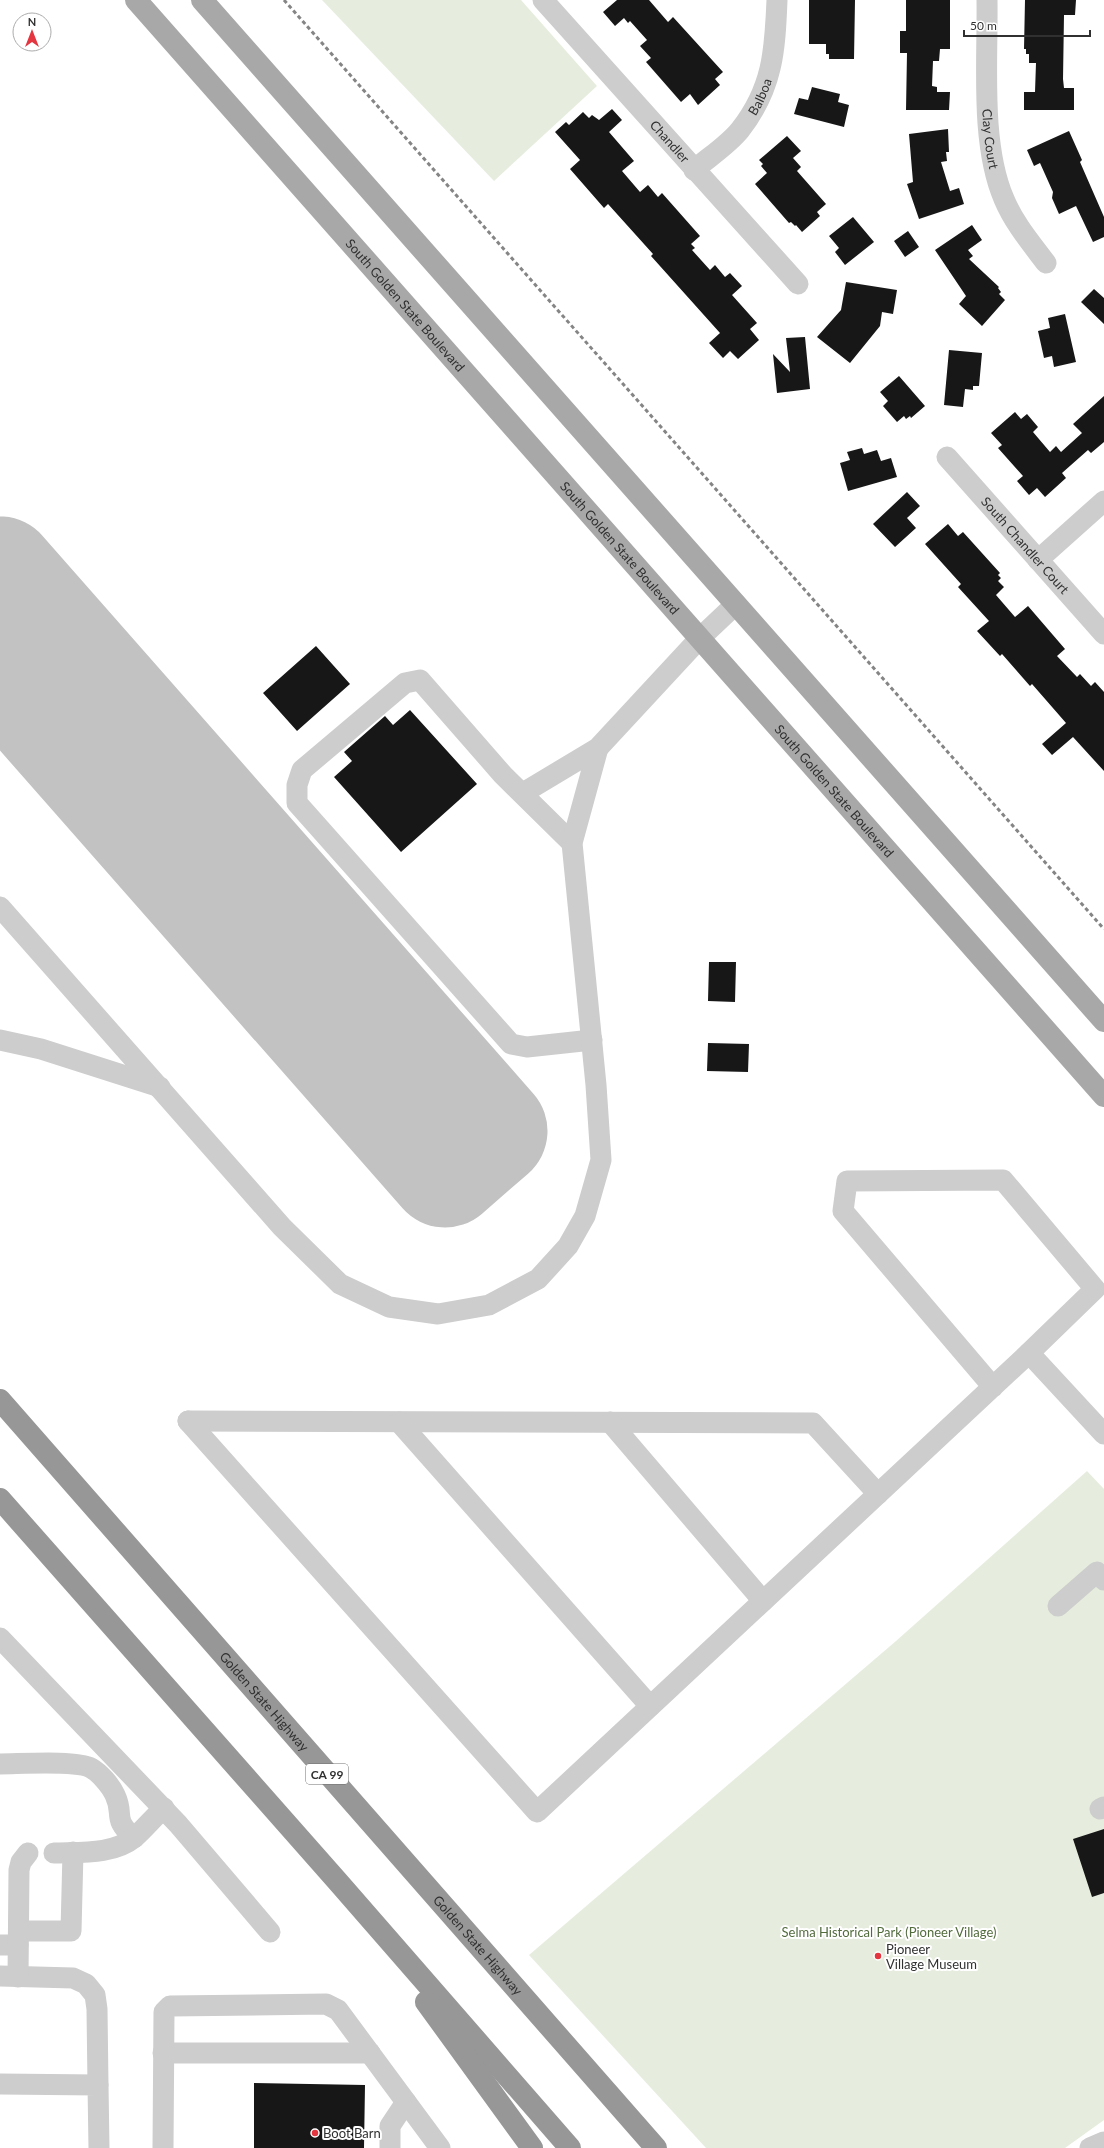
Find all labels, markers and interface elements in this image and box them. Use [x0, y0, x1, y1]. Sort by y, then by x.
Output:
north arrow [12, 12, 52, 52]
scale bar [964, 12, 1090, 38]
text: N [28, 15, 36, 28]
text: 50 m [970, 18, 997, 33]
street label: Balboa [744, 76, 775, 118]
street label: Clay Court [979, 108, 1002, 171]
street label: Chandler [647, 117, 693, 166]
street label: South Golden State Boulevard [343, 235, 468, 375]
street label: South Golden State Boulevard [557, 478, 683, 618]
street label: South Chandler Court [978, 494, 1073, 597]
street label: South Golden State Boulevard [772, 721, 897, 860]
street label: Golden State Highway [216, 1648, 313, 1755]
road number: CA 99 [306, 1764, 348, 1784]
street label: Golden State Highway [430, 1892, 526, 1998]
park label: Selma Historical Park (Pioneer Village) [782, 1924, 996, 1940]
place label: Pioneer Village Museum [886, 1941, 977, 1972]
marker: Pioneer Village Museum [873, 1951, 883, 1961]
place label: Boot Barn [323, 2125, 381, 2141]
marker: Boot Barn [310, 2128, 320, 2138]

